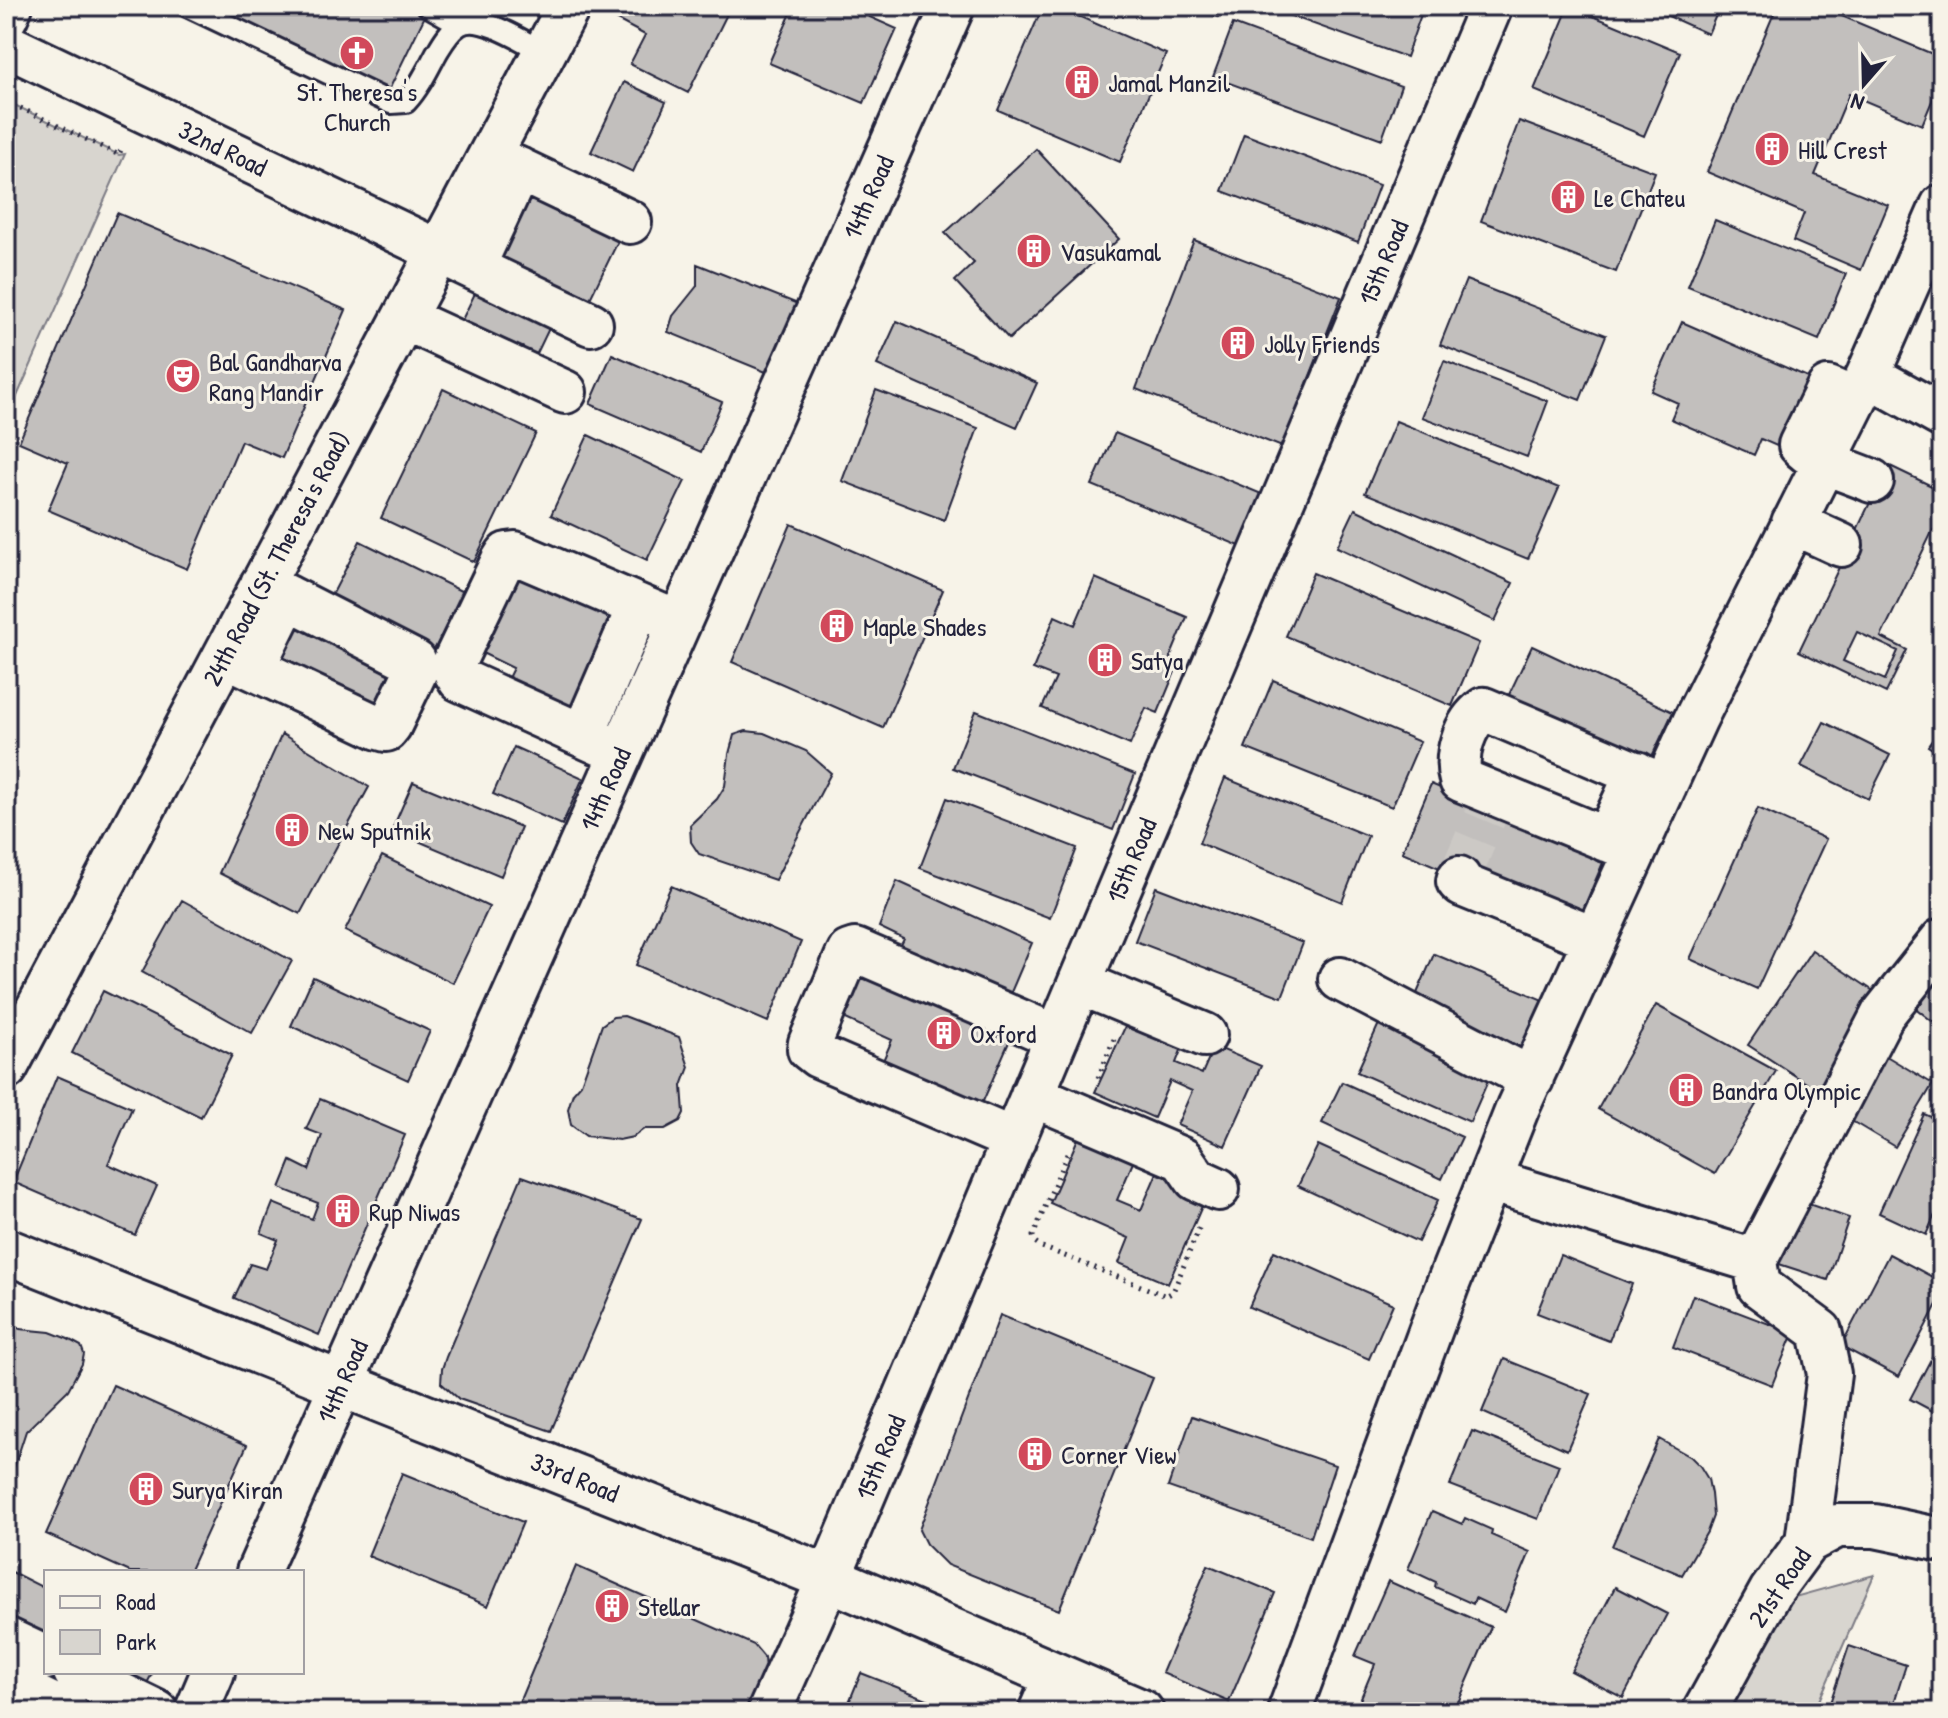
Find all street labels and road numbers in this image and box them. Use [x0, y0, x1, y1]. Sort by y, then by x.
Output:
street label: 32nd Road [173, 112, 273, 184]
street label: 14th Road [834, 150, 902, 244]
street label: 15th Road [1350, 214, 1416, 310]
street label: 24th Road (St. Theresa's Road) [194, 424, 358, 692]
street label: 14th Road [571, 742, 639, 836]
street label: 15th Road [1098, 812, 1164, 908]
street label: 14th Road [308, 1334, 376, 1428]
street label: 15th Road [847, 1409, 913, 1505]
street label: 33rd Road [526, 1444, 624, 1510]
street label: 21st Road [1740, 1540, 1818, 1634]

